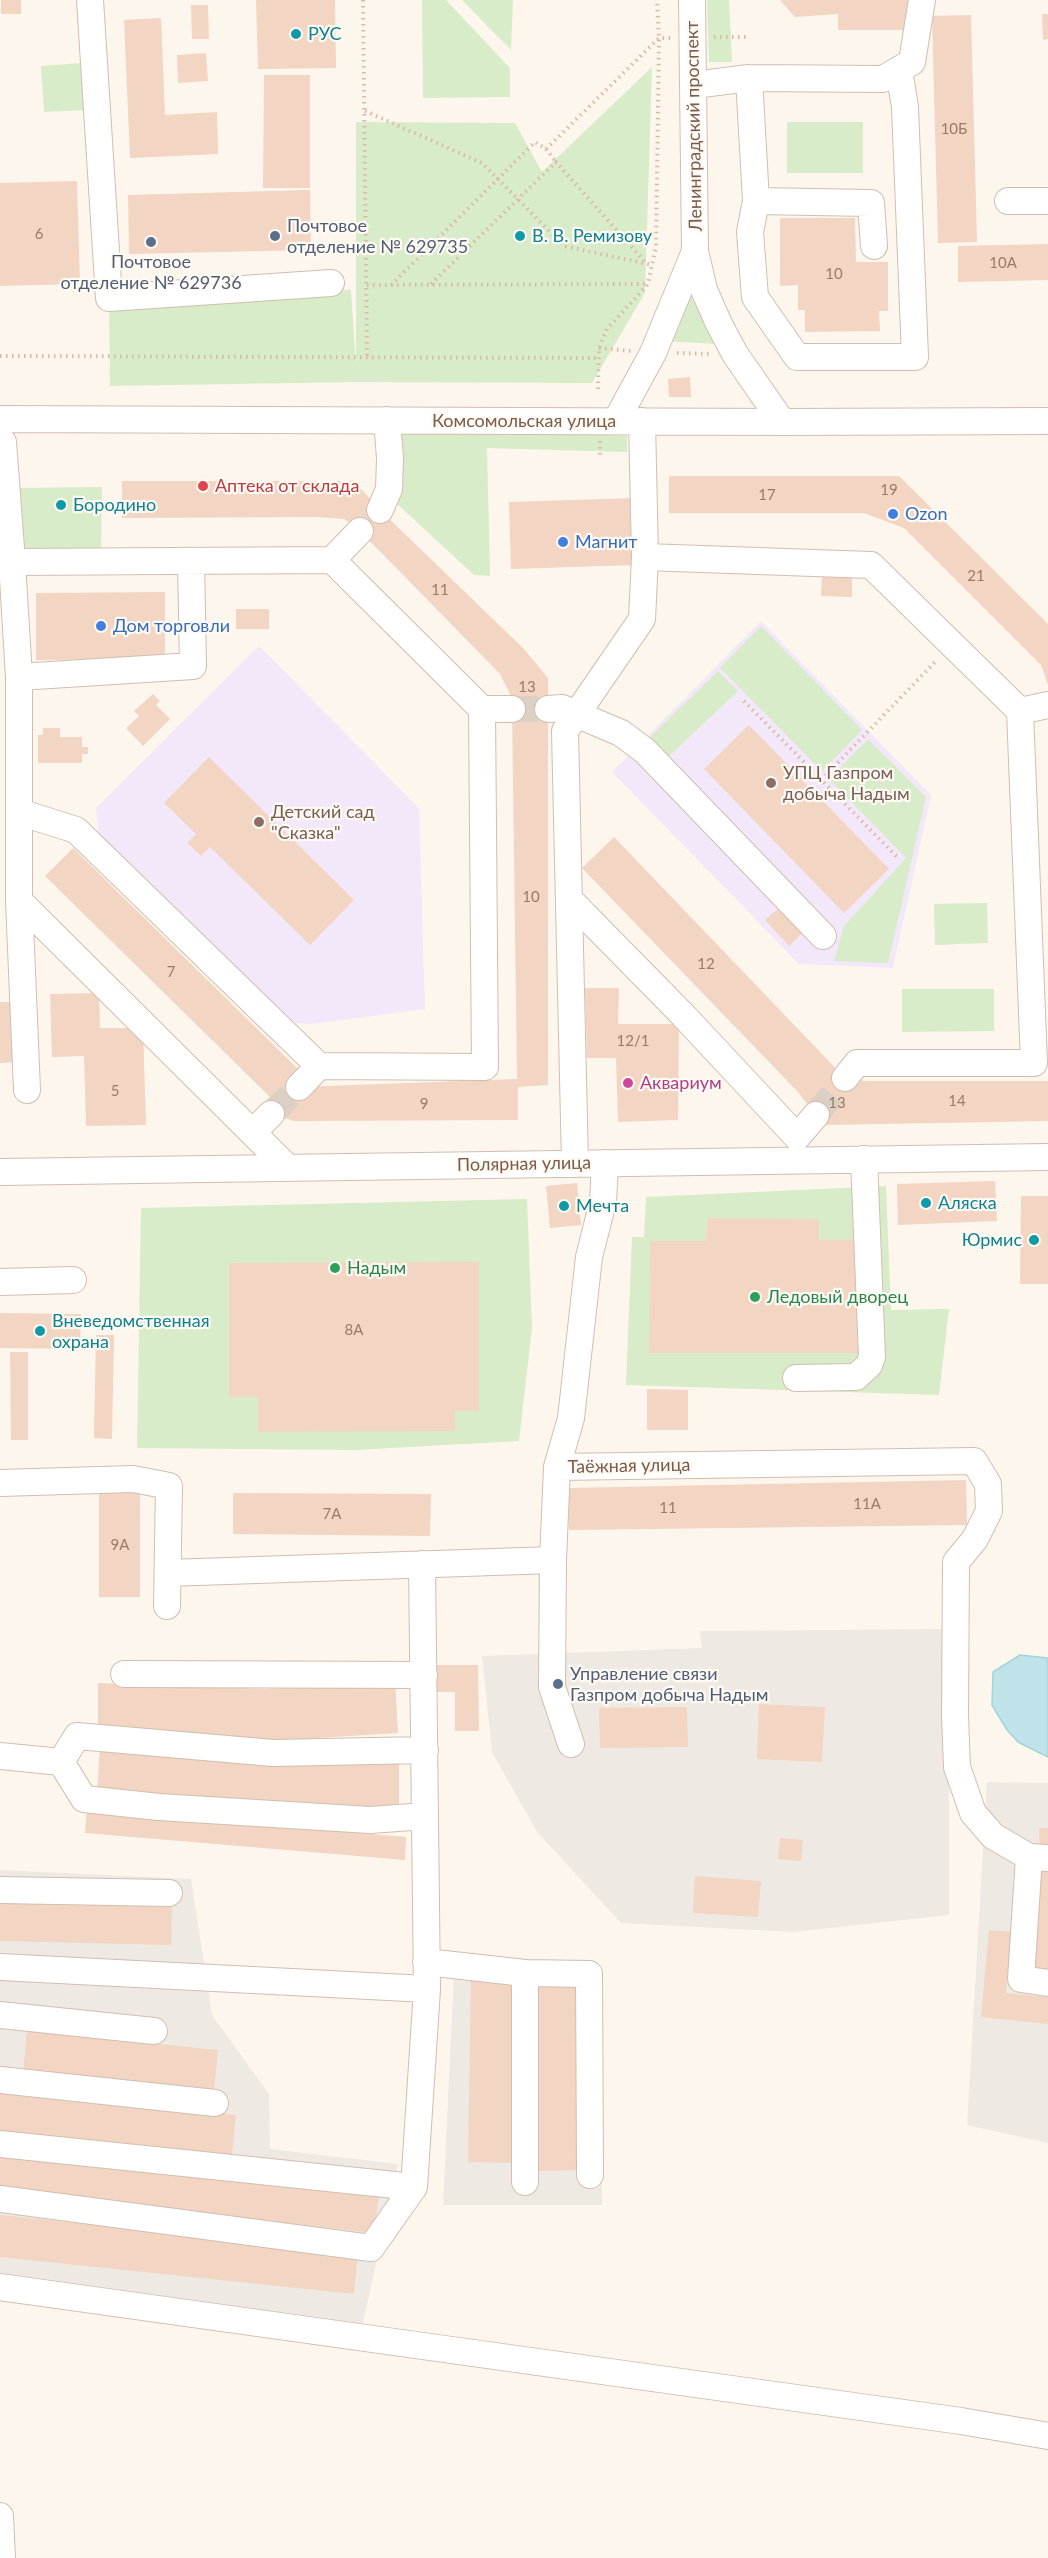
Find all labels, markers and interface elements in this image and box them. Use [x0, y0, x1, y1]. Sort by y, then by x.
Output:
street label: Ленинградский проспект [681, 21, 707, 231]
place label: РУС [308, 23, 342, 45]
marker: РУС [289, 27, 303, 41]
house number: 10Б [941, 120, 967, 138]
place label: Почтовое отделение № 629735 [287, 215, 468, 258]
house number: 6 [35, 225, 43, 243]
place label: В. В. Ремизову [532, 225, 652, 247]
marker: Почтовое отделение № 629735 [268, 229, 282, 243]
marker: В. В. Ремизову [513, 229, 527, 243]
marker: Почтовое отделение № 629736 [144, 235, 158, 249]
place label: Почтовое отделение № 629736 [60, 251, 242, 294]
house number: 10А [989, 254, 1017, 272]
house number: 10 [825, 265, 843, 283]
street label: Комсомольская улица [432, 410, 616, 432]
place label: Аптека от склада [215, 475, 359, 497]
marker: Аптека от склада [196, 479, 210, 493]
house number: 19 [880, 481, 898, 499]
house number: 17 [758, 486, 776, 504]
place label: Бородино [73, 494, 156, 516]
marker: Бородино [54, 498, 68, 512]
place label: Ozon [905, 503, 947, 525]
marker: Ozon [886, 507, 900, 521]
place label: Магнит [575, 531, 637, 553]
marker: Магнит [556, 535, 570, 549]
house number: 21 [967, 567, 985, 585]
house number: 11 [431, 581, 449, 599]
place label: Дом торговли [113, 615, 230, 637]
marker: Дом торговли [94, 619, 108, 633]
house number: 13 [518, 678, 536, 696]
place label: УПЦ Газпром добыча Надым [783, 762, 910, 804]
marker: УПЦ Газпром добыча Надым [764, 776, 778, 790]
place label: Детский сад "Сказка" [271, 801, 375, 844]
marker: Детский сад "Сказка" [252, 815, 266, 829]
house number: 10 [522, 888, 540, 906]
house number: 12 [697, 955, 715, 973]
house number: 7 [167, 963, 175, 981]
house number: 12/1 [617, 1032, 649, 1050]
place label: Аквариум [640, 1072, 722, 1094]
marker: Аквариум [621, 1076, 635, 1090]
house number: 5 [111, 1082, 119, 1100]
house number: 14 [948, 1092, 966, 1110]
house number: 13 [828, 1094, 846, 1112]
house number: 9 [420, 1095, 428, 1113]
street label: Полярная улица [457, 1152, 591, 1176]
place label: Аляска [938, 1192, 997, 1214]
place label: Мечта [576, 1195, 629, 1217]
marker: Аляска [919, 1196, 933, 1210]
marker: Мечта [557, 1199, 571, 1213]
place label: Юрмис [962, 1229, 1022, 1251]
marker: Юрмис [1027, 1233, 1041, 1247]
place label: Надым [347, 1257, 406, 1279]
marker: Надым [328, 1261, 342, 1275]
place label: Ледовый дворец [767, 1286, 908, 1308]
marker: Ледовый дворец [748, 1290, 762, 1304]
place label: Вневедомственная охрана [52, 1310, 210, 1352]
house number: 8А [345, 1321, 363, 1339]
marker: Вневедомственная охрана [33, 1324, 47, 1338]
street label: Таёжная улица [567, 1454, 691, 1478]
house number: 11А [853, 1495, 881, 1513]
house number: 11 [659, 1499, 677, 1517]
house number: 7А [323, 1505, 341, 1523]
house number: 9А [111, 1536, 129, 1554]
place label: Управление связи Газпром добыча Надым [570, 1663, 769, 1706]
marker: Управление связи Газпром добыча Надым [551, 1677, 565, 1691]

